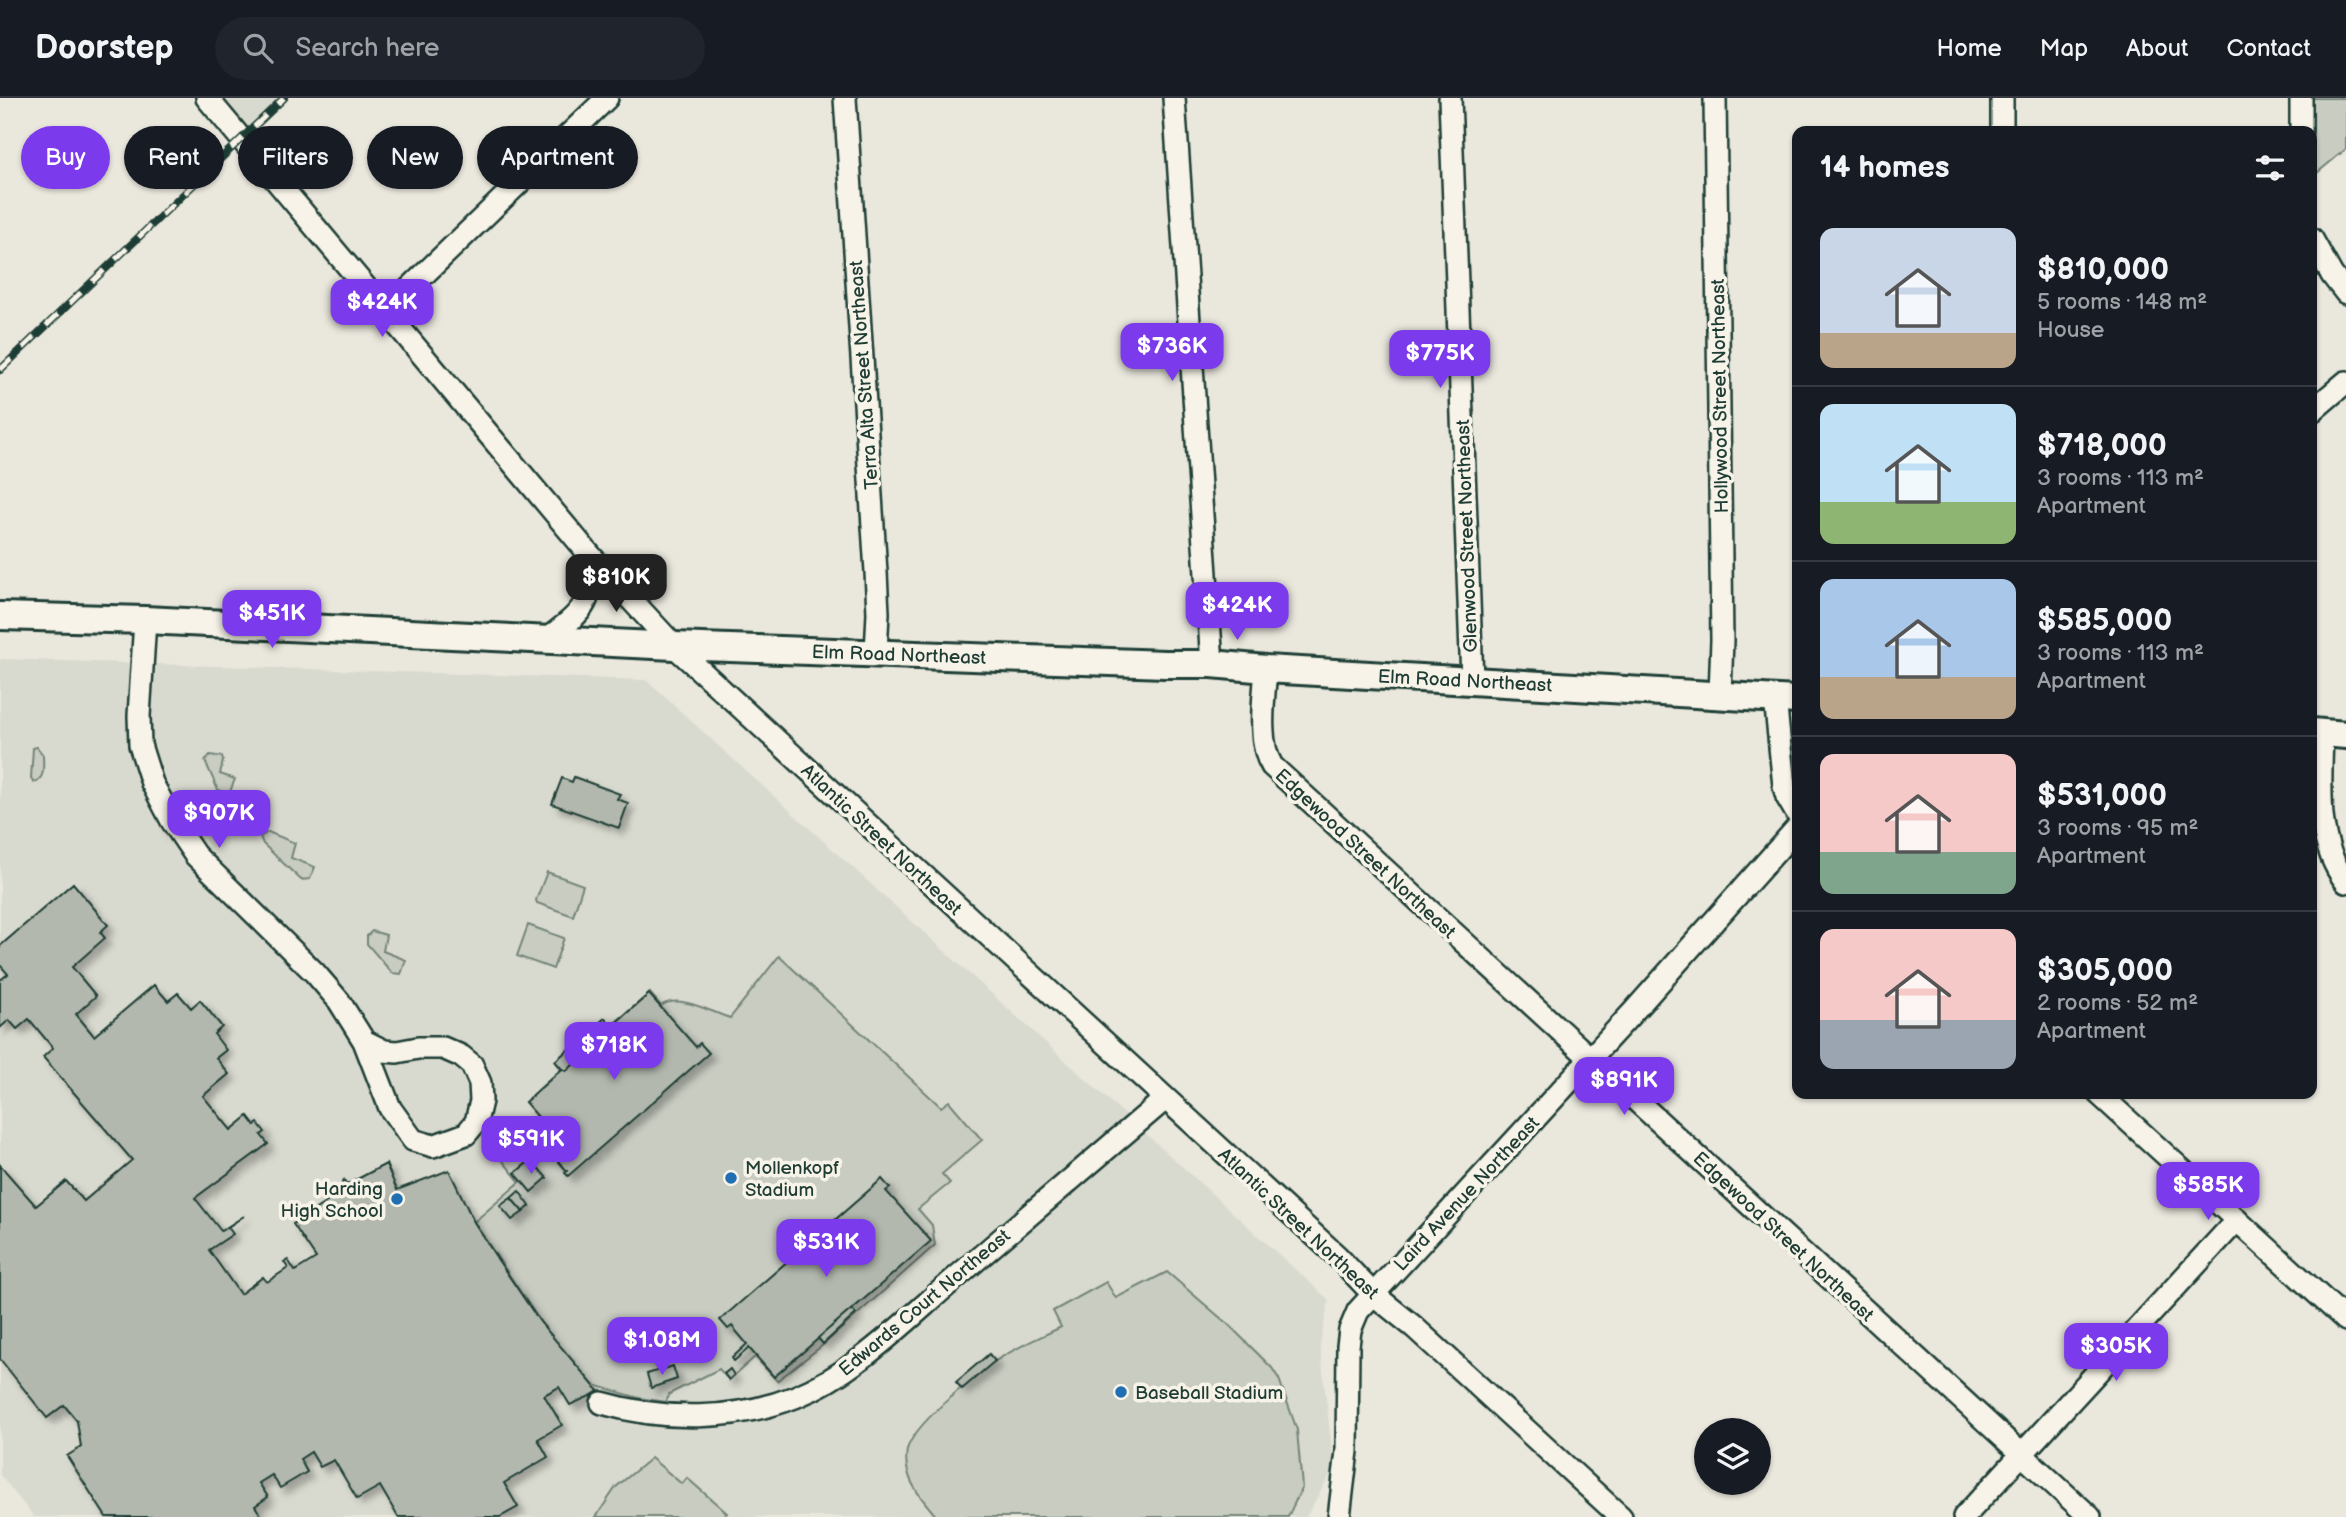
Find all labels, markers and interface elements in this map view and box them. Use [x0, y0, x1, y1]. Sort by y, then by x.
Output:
search box [215, 17, 705, 80]
text: Doorstep [35, 28, 173, 68]
icon: search [239, 29, 277, 67]
text: Search here [295, 33, 439, 64]
text: Home [1937, 34, 2002, 63]
text: Map [2040, 34, 2088, 63]
text: About [2126, 34, 2188, 63]
text: Contact [2226, 34, 2311, 63]
chip: Buy [21, 126, 110, 189]
chip: Rent [124, 126, 224, 189]
chip: Filters [238, 126, 353, 189]
chip: New [367, 126, 463, 189]
chip: Apartment [477, 126, 638, 189]
icon: filters [2251, 149, 2289, 187]
text: 14 homes [1820, 150, 1949, 186]
text: $810,000 [2037, 252, 2169, 288]
icon: home [1876, 256, 1960, 340]
street label: Terra Alta Street Northeast [845, 259, 884, 490]
street label: Hollywood Street Northeast [1707, 278, 1734, 513]
pin: $424K [333, 280, 431, 339]
text: $424K [347, 288, 417, 316]
text: 5 rooms · 148 m² [2037, 288, 2207, 316]
text: House [2037, 316, 2104, 344]
pin: $736K [1123, 324, 1221, 383]
pin: $775K [1391, 330, 1489, 390]
text: $736K [1137, 332, 1207, 360]
text: $775K [1405, 339, 1475, 367]
street label: Glenwood Street Northeast [1452, 419, 1483, 653]
text: $718,000 [2037, 428, 2167, 464]
icon: home [1876, 432, 1960, 516]
text: 3 rooms · 113 m² [2037, 464, 2204, 492]
text: Apartment [2037, 492, 2146, 520]
pin: $810K [567, 554, 665, 614]
text: $810K [582, 563, 650, 591]
pin: $424K [1188, 582, 1286, 642]
pin: $451K [223, 590, 321, 650]
text: $424K [1202, 591, 1272, 619]
text: $451K [238, 599, 306, 627]
text: $585,000 [2037, 603, 2172, 639]
icon: home [1876, 607, 1960, 691]
text: 3 rooms · 113 m² [2037, 639, 2204, 667]
street label: Elm Road Northeast [811, 641, 987, 670]
street label: Elm Road Northeast [1377, 665, 1553, 698]
text: Apartment [2037, 667, 2146, 695]
street label: Atlantic Street Northeast [796, 760, 966, 921]
street label: Edgewood Street Northeast [1270, 764, 1460, 944]
text: $531,000 [2037, 778, 2167, 814]
icon: home [1876, 782, 1960, 866]
pin: $907K [170, 790, 268, 850]
text: $907K [183, 799, 255, 827]
text: 3 rooms · 95 m² [2037, 814, 2198, 842]
text: Apartment [2037, 842, 2146, 870]
text: $305,000 [2037, 953, 2173, 989]
icon: home [1876, 957, 1960, 1041]
text: 2 rooms · 52 m² [2037, 989, 2198, 1017]
text: Apartment [2037, 1017, 2146, 1045]
pin: $718K [565, 1023, 663, 1082]
text: $718K [581, 1031, 648, 1059]
pin: $891K [1575, 1058, 1673, 1117]
text: $891K [1590, 1066, 1658, 1094]
street label: Laird Avenue Northeast [1390, 1112, 1545, 1276]
pin: $591K [482, 1116, 580, 1176]
text: $591K [497, 1125, 565, 1153]
street label: Atlantic Street Northeast [1213, 1144, 1383, 1305]
street label: Edgewood Street Northeast [1688, 1147, 1878, 1327]
place label: Mollenkopf Stadium [745, 1157, 839, 1202]
pin: $585K [2159, 1162, 2257, 1222]
marker: Mollenkopf Stadium [723, 1170, 739, 1186]
text: $585K [2172, 1171, 2244, 1199]
place label: Harding High School [281, 1178, 383, 1223]
marker: Harding High School [389, 1191, 405, 1207]
pin: $531K [777, 1220, 875, 1279]
street label: Edwards Court Northeast [835, 1225, 1015, 1382]
text: $531K [792, 1228, 860, 1256]
pin: $1.08M [605, 1318, 719, 1377]
pin: $305K [2067, 1324, 2165, 1383]
text: $1.08M [623, 1326, 701, 1354]
text: $305K [2080, 1332, 2152, 1360]
place label: Baseball Stadium [1135, 1382, 1283, 1405]
marker: Baseball Stadium [1113, 1384, 1129, 1400]
map controls [1694, 1418, 1771, 1495]
button: layers [1694, 1418, 1771, 1495]

